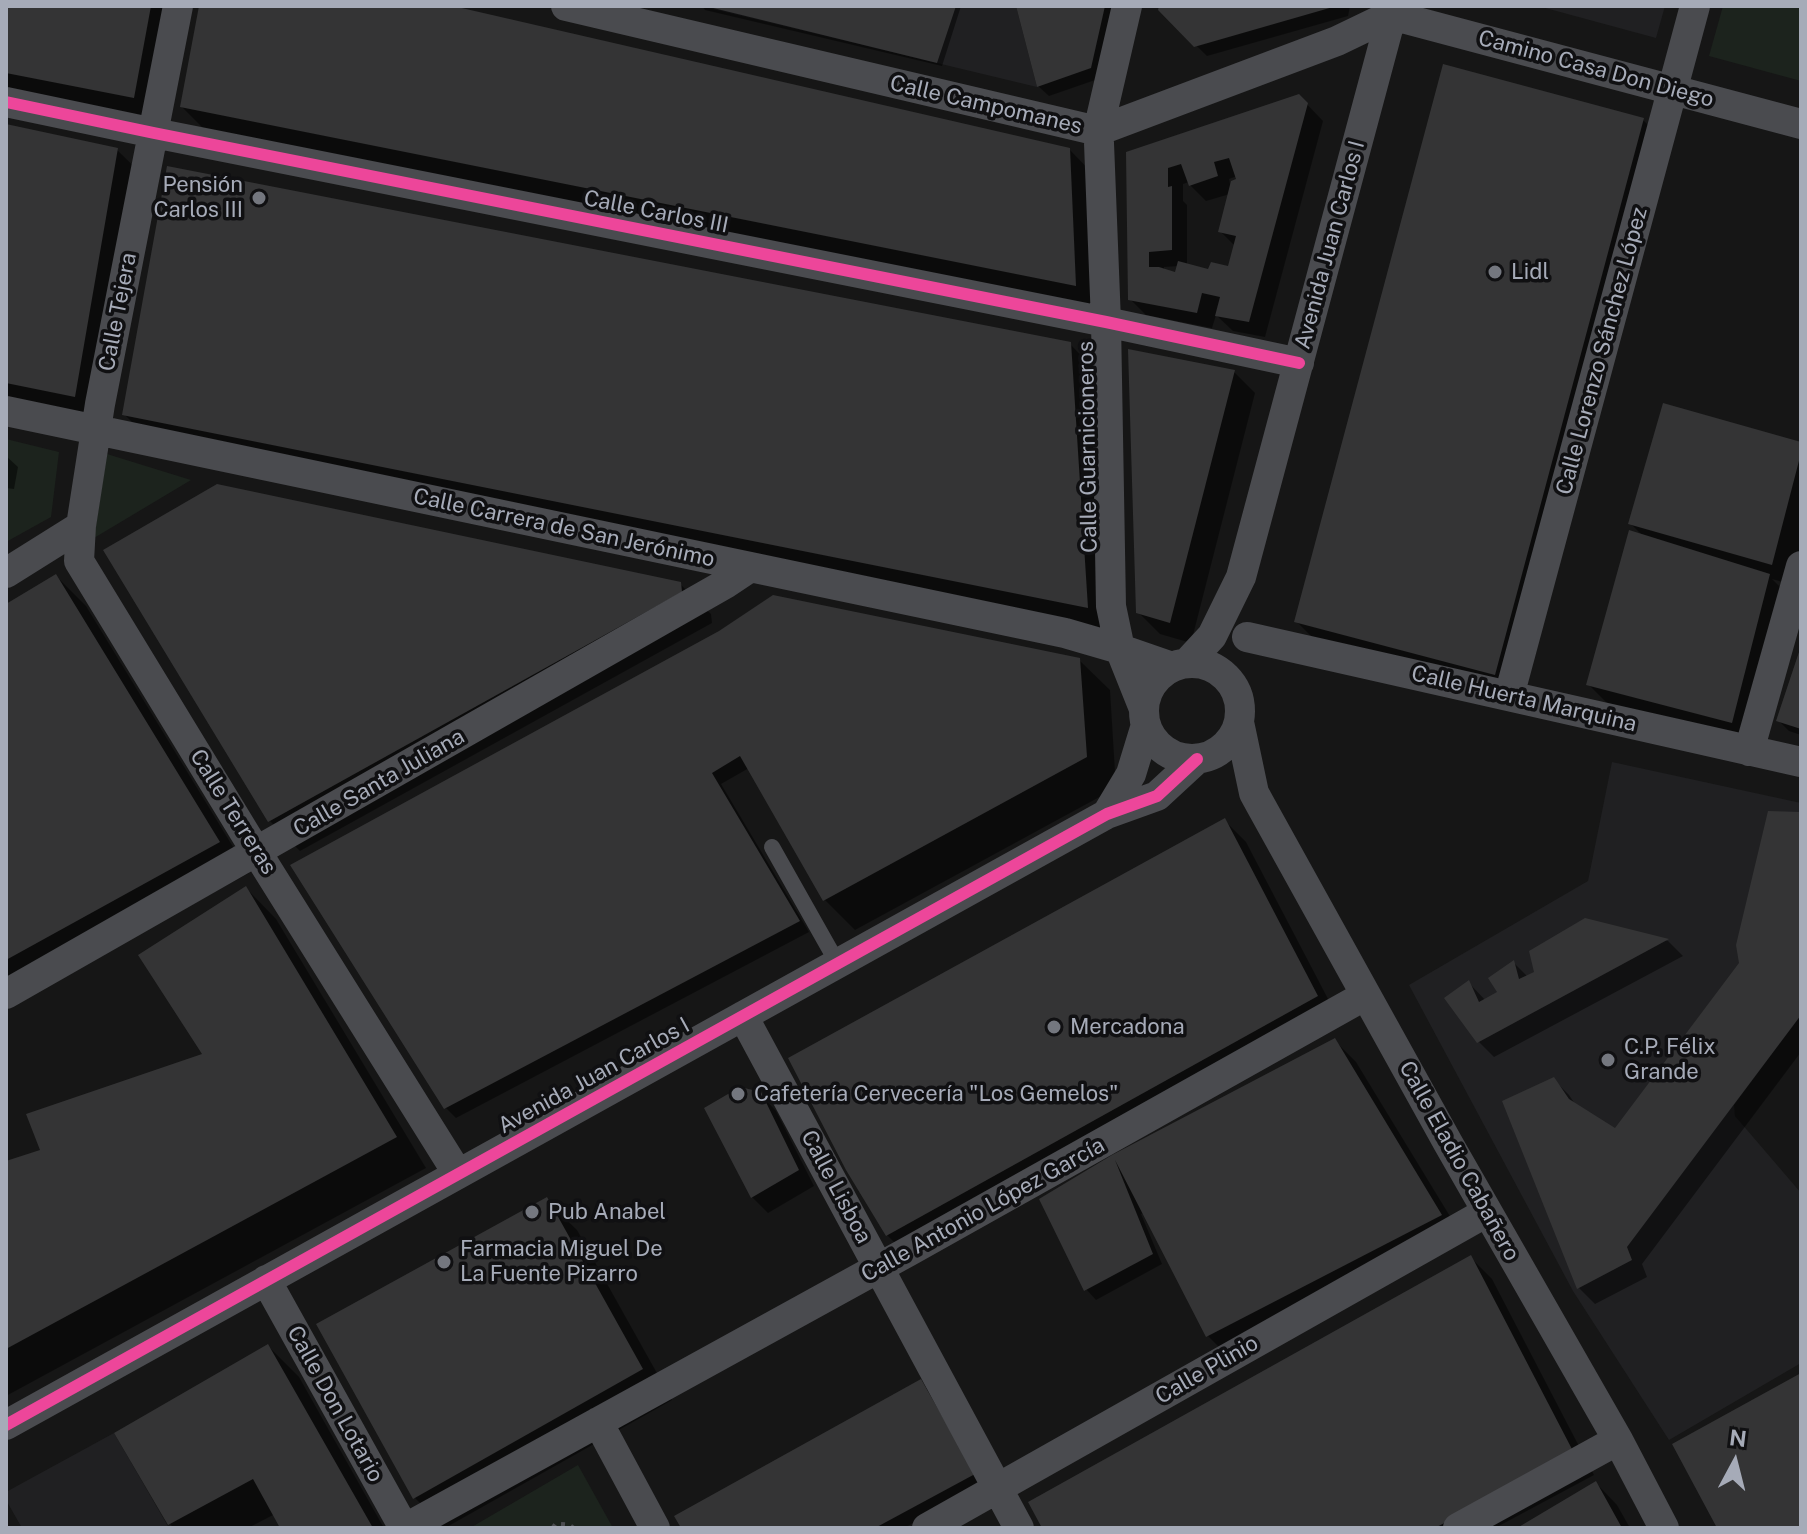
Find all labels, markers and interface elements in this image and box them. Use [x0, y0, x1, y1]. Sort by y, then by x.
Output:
street label: Camino Casa Don Diego [1475, 25, 1717, 113]
street label: Calle Campomanes [887, 70, 1085, 140]
street label: Avenida Juan Carlos I [1289, 138, 1371, 352]
place label: Pensión Carlos III [154, 172, 243, 224]
street label: Calle Carlos III [581, 185, 731, 239]
marker: Pensión Carlos III [250, 189, 268, 207]
street label: Calle Lorenzo Sánchez López [1551, 204, 1653, 498]
street label: Calle Tejera [94, 251, 142, 373]
place label: Lidl [1511, 259, 1549, 285]
marker: Lidl [1486, 263, 1504, 281]
street label: Calle Guarnicioneros [1073, 341, 1103, 553]
street label: Calle Carrera de San Jerónimo [411, 483, 717, 573]
street label: Calle Huerta Marquina [1409, 660, 1639, 738]
street label: Calle Santa Juliana [289, 723, 469, 843]
street label: Calle Terreras [184, 745, 282, 879]
street label: Avenida Juan Carlos I [494, 1012, 694, 1140]
place label: Mercadona [1070, 1014, 1185, 1040]
marker: Mercadona [1045, 1018, 1063, 1036]
place label: C.P. Félix Grande [1624, 1034, 1716, 1086]
marker: C.P. Félix Grande [1599, 1051, 1617, 1069]
street label: Calle Eladio Cabañero [1393, 1056, 1525, 1266]
place label: Cafetería Cervecería "Los Gemelos" [754, 1081, 1118, 1107]
marker: Cafetería Cervecería "Los Gemelos" [729, 1085, 747, 1103]
street label: Calle Lisboa [795, 1126, 877, 1248]
street label: Calle Antonio López García [857, 1132, 1109, 1288]
place label: Pub Anabel [548, 1199, 666, 1225]
marker: Pub Anabel [523, 1203, 541, 1221]
place label: Farmacia Miguel De La Fuente Pizarro [460, 1236, 663, 1288]
marker: Farmacia Miguel De La Fuente Pizarro [435, 1253, 453, 1271]
street label: Calle Don Lotario [281, 1321, 389, 1487]
street label: Calle Plinio [1151, 1330, 1263, 1410]
north arrow [1695, 1422, 1775, 1502]
text: N [1728, 1424, 1748, 1452]

